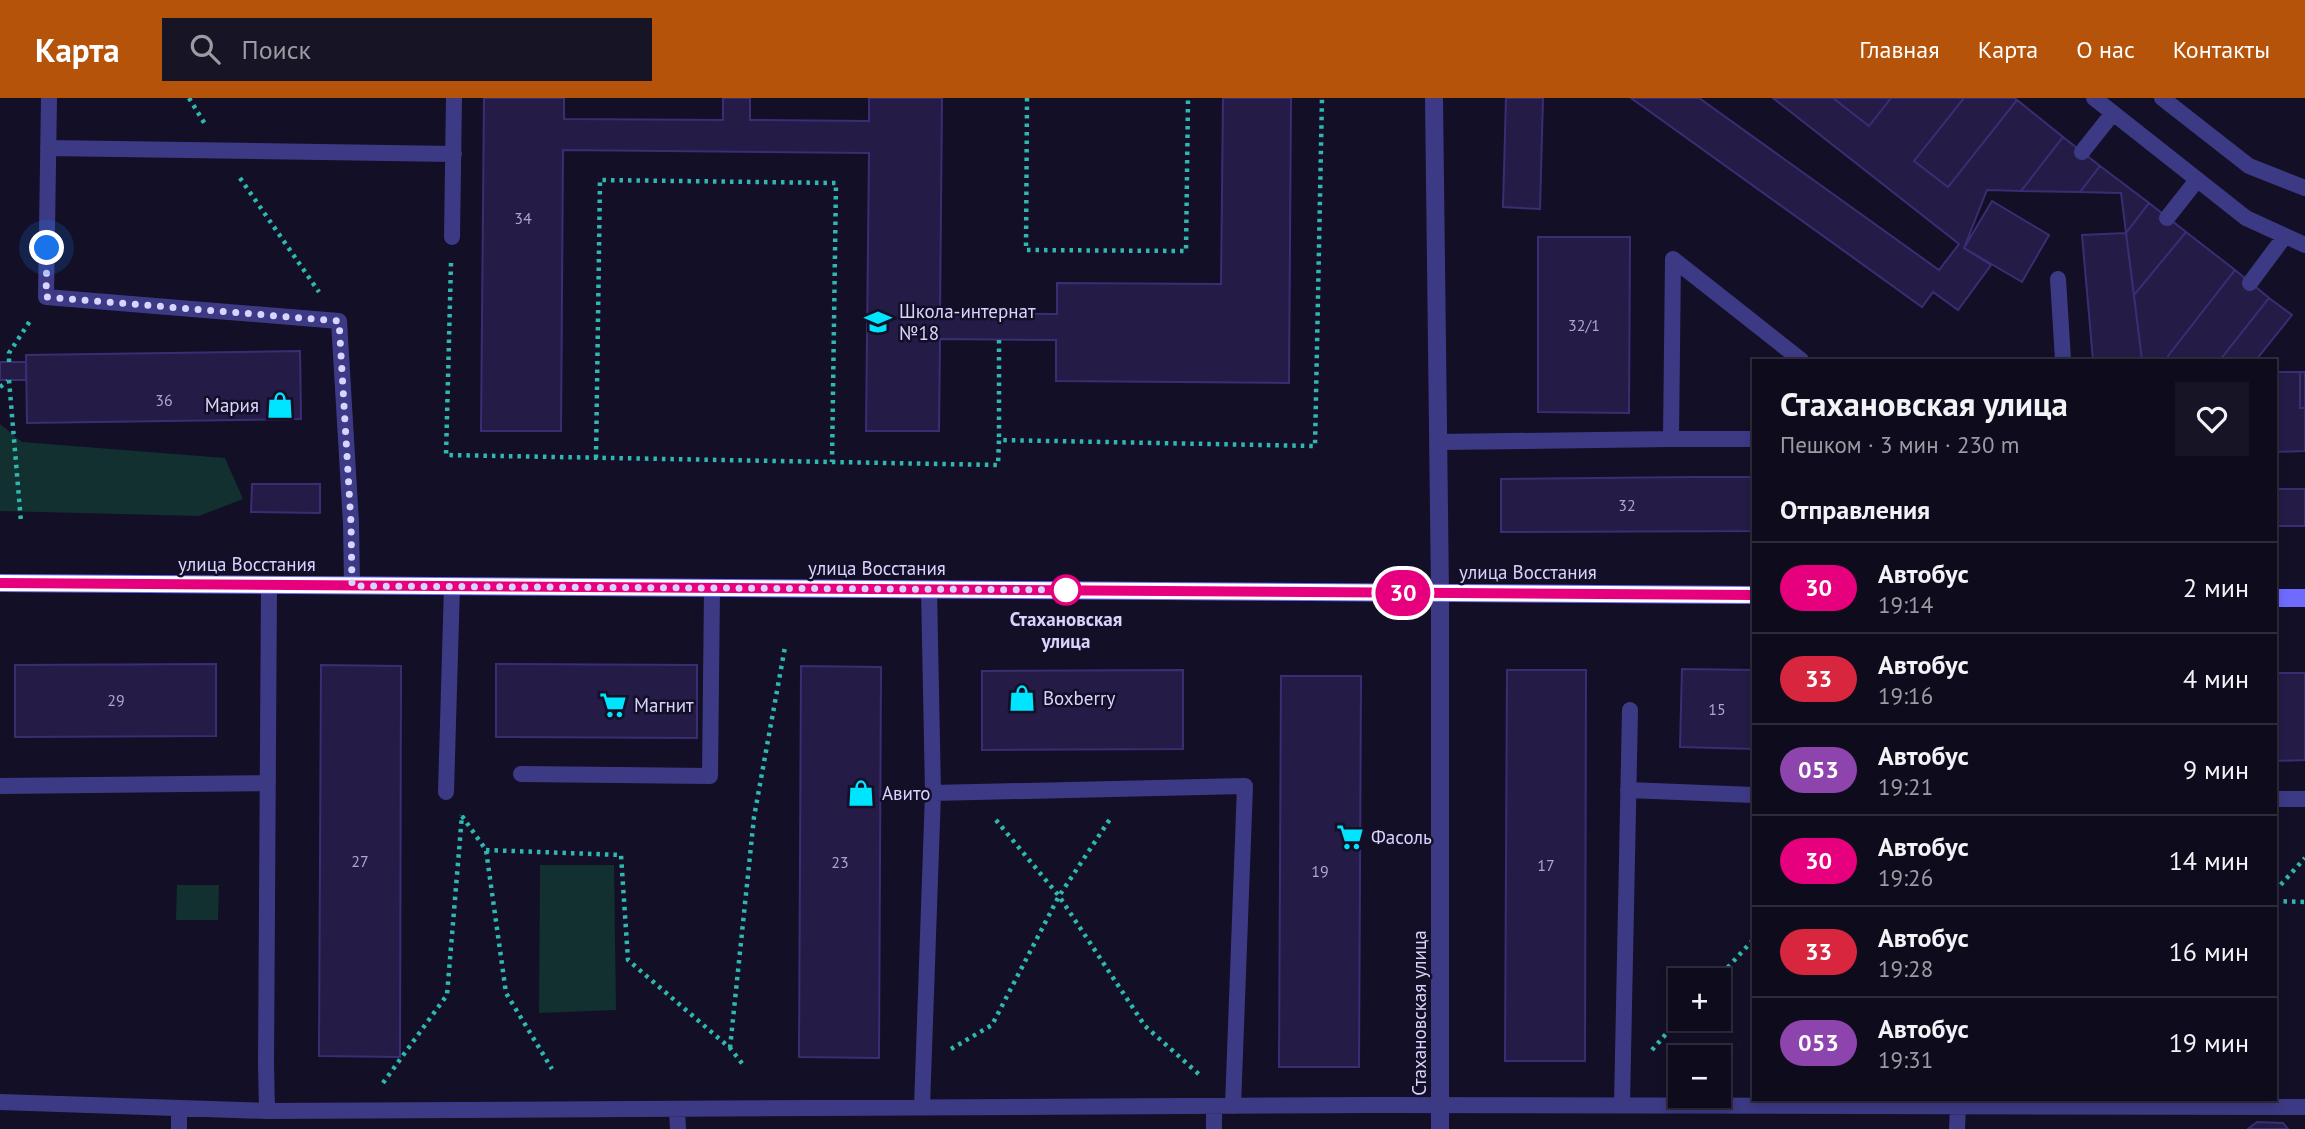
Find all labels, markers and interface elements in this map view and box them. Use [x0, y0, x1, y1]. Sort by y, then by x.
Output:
search box [162, 18, 652, 81]
text: Карта [35, 28, 120, 71]
icon: search [186, 30, 224, 68]
text: Поиск [242, 33, 311, 66]
text: Главная [1859, 34, 1940, 65]
text: Карта [1978, 34, 2038, 65]
text: О нас [2076, 34, 2135, 65]
text: Контакты [2173, 34, 2270, 65]
house number: 34 [514, 208, 532, 228]
your location [29, 230, 64, 265]
place label: Школа-интернат №18 [899, 299, 1036, 345]
school or university icon: Школа-интернат №18 [863, 307, 893, 337]
house number: 32/1 [1568, 315, 1600, 335]
text: Стахановская улица [1780, 382, 2068, 425]
button: heart [2175, 382, 2249, 456]
house number: 36 [155, 390, 173, 410]
shop icon: Мария [265, 390, 295, 420]
place label: Мария [205, 393, 259, 417]
text: Пешком · 3 мин · 230 m [1780, 430, 2019, 459]
text: Отправления [1780, 493, 1930, 526]
house number: 32 [1618, 495, 1636, 515]
street label: улица Восстания [178, 552, 316, 576]
street label: улица Восстания [808, 556, 946, 580]
text: Автобус [1878, 557, 1969, 590]
street label: улица Восстания [1459, 560, 1597, 584]
line badge: 30 [1372, 570, 1434, 616]
text: 2 мин [2183, 571, 2249, 604]
text: 30 [1805, 572, 1832, 603]
marker: Стахановская улица [1051, 575, 1081, 605]
text: 30 [1389, 577, 1417, 608]
text: 19:14 [1878, 590, 1933, 619]
place label: Стахановская улица [1010, 607, 1122, 653]
text: Автобус [1878, 648, 1969, 681]
text: 4 мин [2183, 662, 2249, 695]
text: 33 [1805, 663, 1832, 694]
text: 19:16 [1878, 681, 1933, 710]
shop icon: Boxberry [1007, 683, 1037, 713]
place label: Boxberry [1043, 686, 1115, 710]
house number: 29 [107, 690, 125, 710]
supermarket icon: Магнит [598, 690, 628, 720]
place label: Магнит [634, 693, 694, 717]
house number: 15 [1708, 699, 1726, 719]
text: Автобус [1878, 739, 1969, 772]
text: 9 мин [2183, 753, 2249, 786]
text: 053 [1798, 754, 1839, 785]
text: 19:21 [1878, 772, 1933, 801]
shop icon: Авито [846, 778, 876, 808]
place label: Авито [882, 781, 930, 805]
supermarket icon: Фасоль [1335, 822, 1365, 852]
place label: Фасоль [1371, 825, 1432, 849]
text: Автобус [1878, 830, 1969, 863]
text: 14 мин [2169, 844, 2249, 877]
text: 30 [1805, 845, 1832, 876]
house number: 27 [351, 851, 369, 871]
house number: 23 [831, 852, 849, 872]
house number: 17 [1537, 855, 1555, 875]
house number: 19 [1311, 861, 1329, 881]
text: 19:26 [1878, 863, 1933, 892]
text: Автобус [1878, 921, 1969, 954]
street label: Стахановская улица [1407, 930, 1431, 1096]
text: 16 мин [2169, 935, 2249, 968]
text: 33 [1805, 936, 1832, 967]
text: 19:28 [1878, 954, 1933, 983]
map controls [1668, 968, 1731, 1108]
button: + [1668, 968, 1731, 1031]
text: Автобус [1878, 1012, 1969, 1045]
text: 19 мин [2169, 1026, 2249, 1059]
text: 053 [1798, 1027, 1839, 1058]
button: − [1668, 1045, 1731, 1108]
text: 19:31 [1878, 1045, 1933, 1074]

